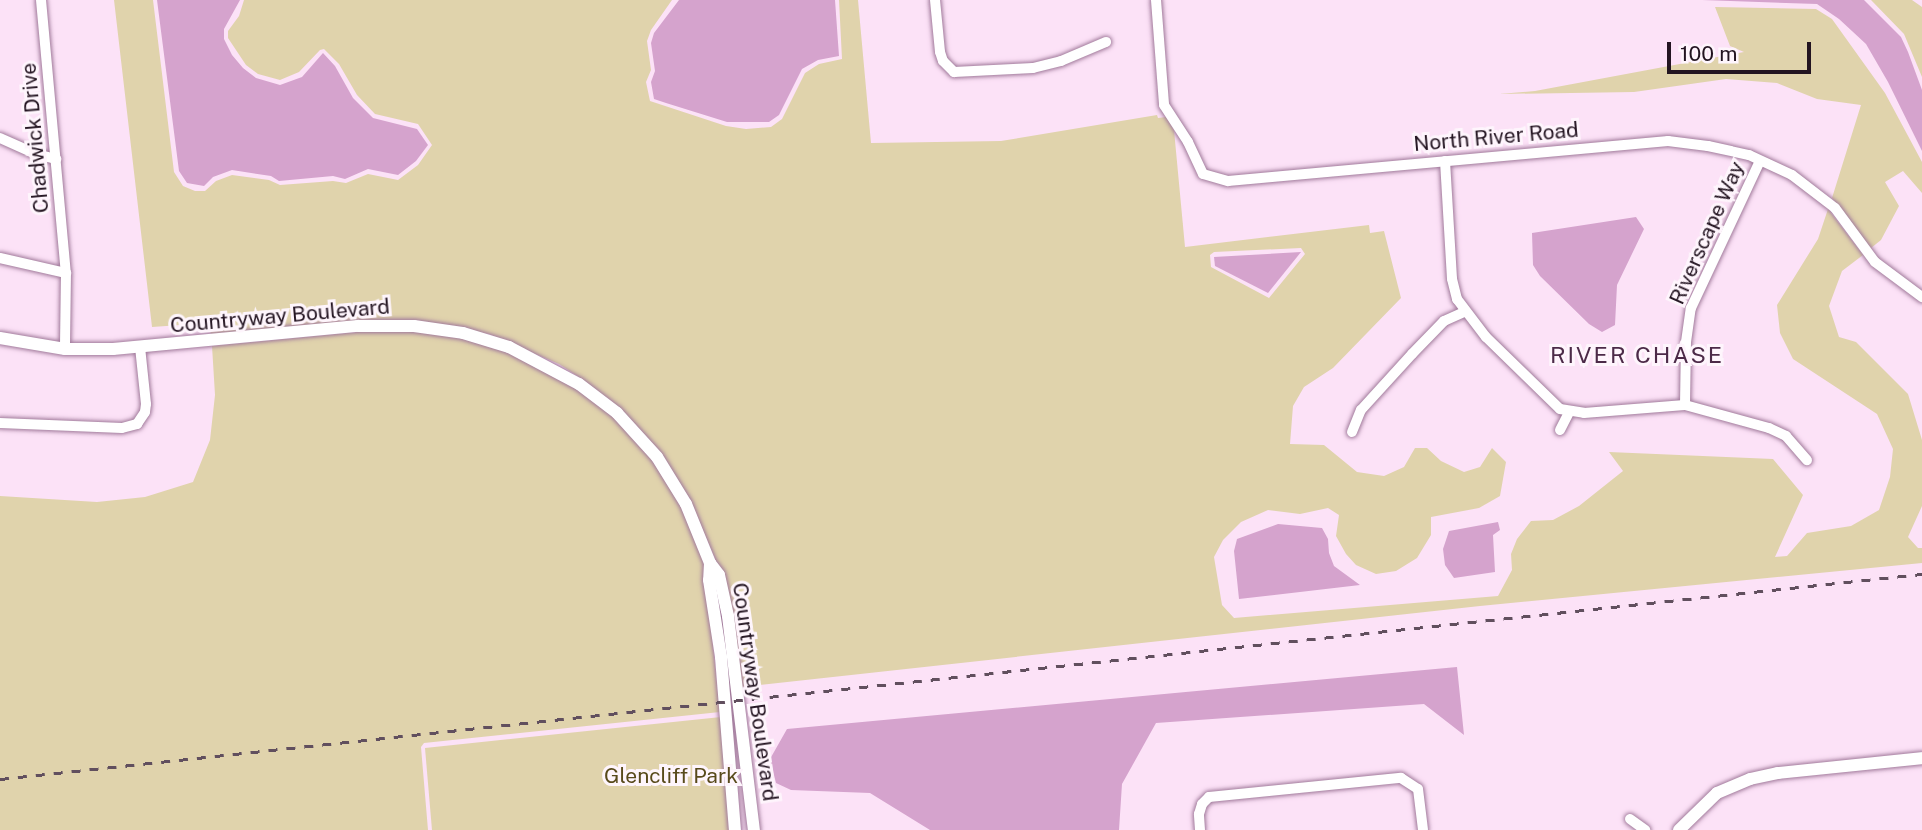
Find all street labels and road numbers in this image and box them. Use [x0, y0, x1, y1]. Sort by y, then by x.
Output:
street label: Chadwick Drive [16, 62, 54, 214]
street label: North River Road [1412, 117, 1580, 157]
street label: Riverscape Way [1664, 157, 1750, 309]
street label: Countryway Boulevard [169, 294, 391, 338]
street label: Countryway Boulevard [727, 581, 783, 803]

